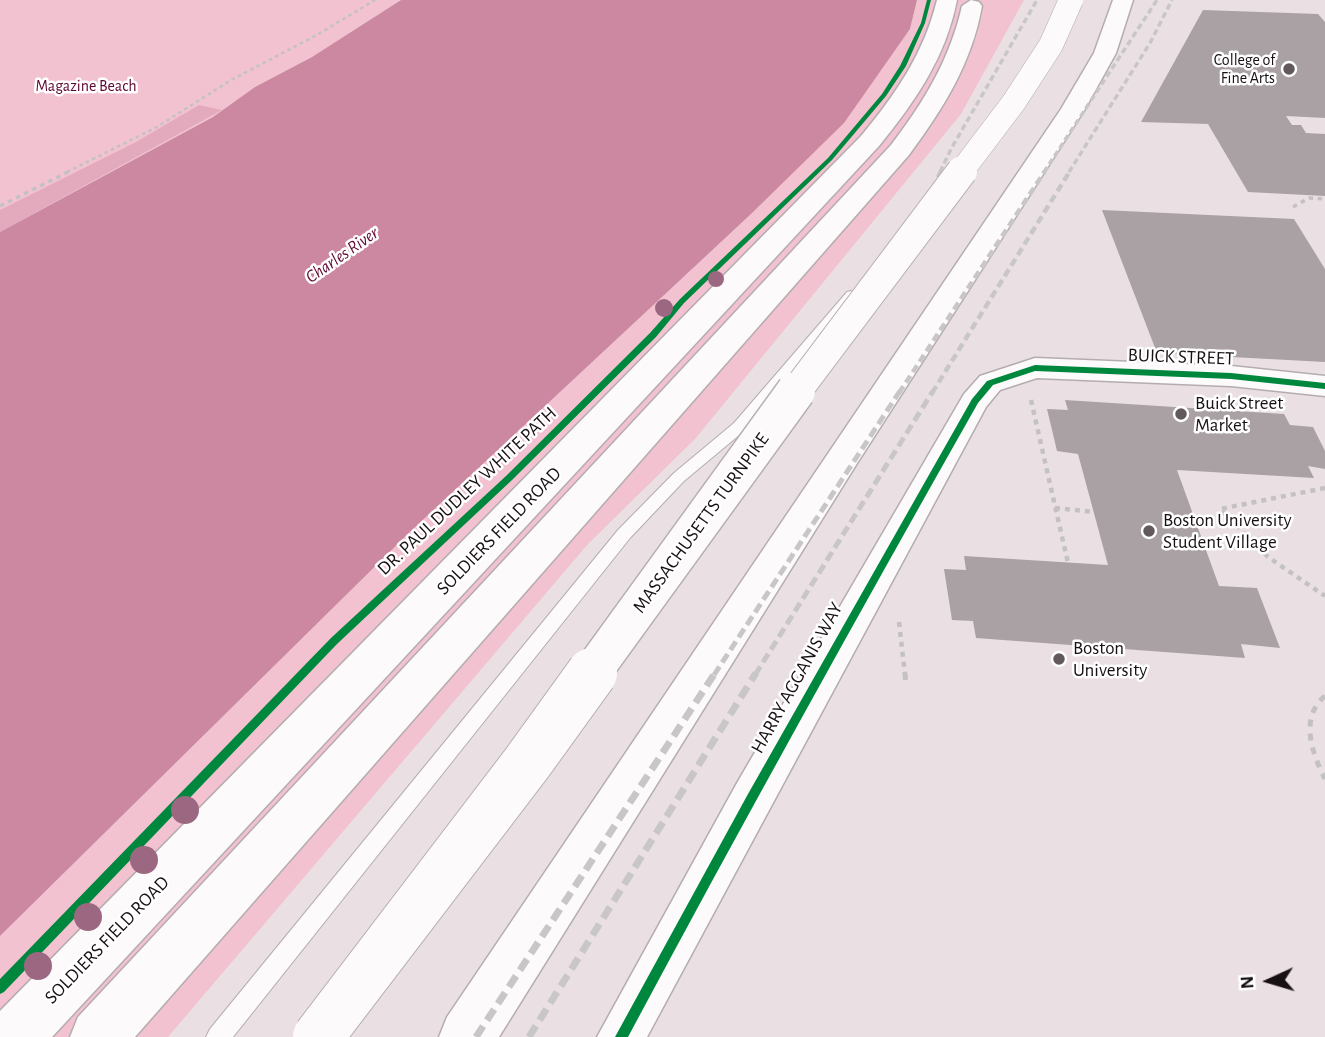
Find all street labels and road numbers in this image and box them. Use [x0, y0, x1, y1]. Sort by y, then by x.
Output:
street label: BUICK STREET [1127, 344, 1235, 370]
street label: DR. PAUL DUDLEY WHITE PATH [373, 402, 561, 580]
street label: MASSACHUSETTS TURNPIKE [628, 428, 774, 618]
street label: SOLDIERS FIELD ROAD [432, 462, 566, 600]
street label: HARRY AGGANIS WAY [746, 599, 848, 757]
street label: SOLDIERS FIELD ROAD [40, 871, 174, 1009]

